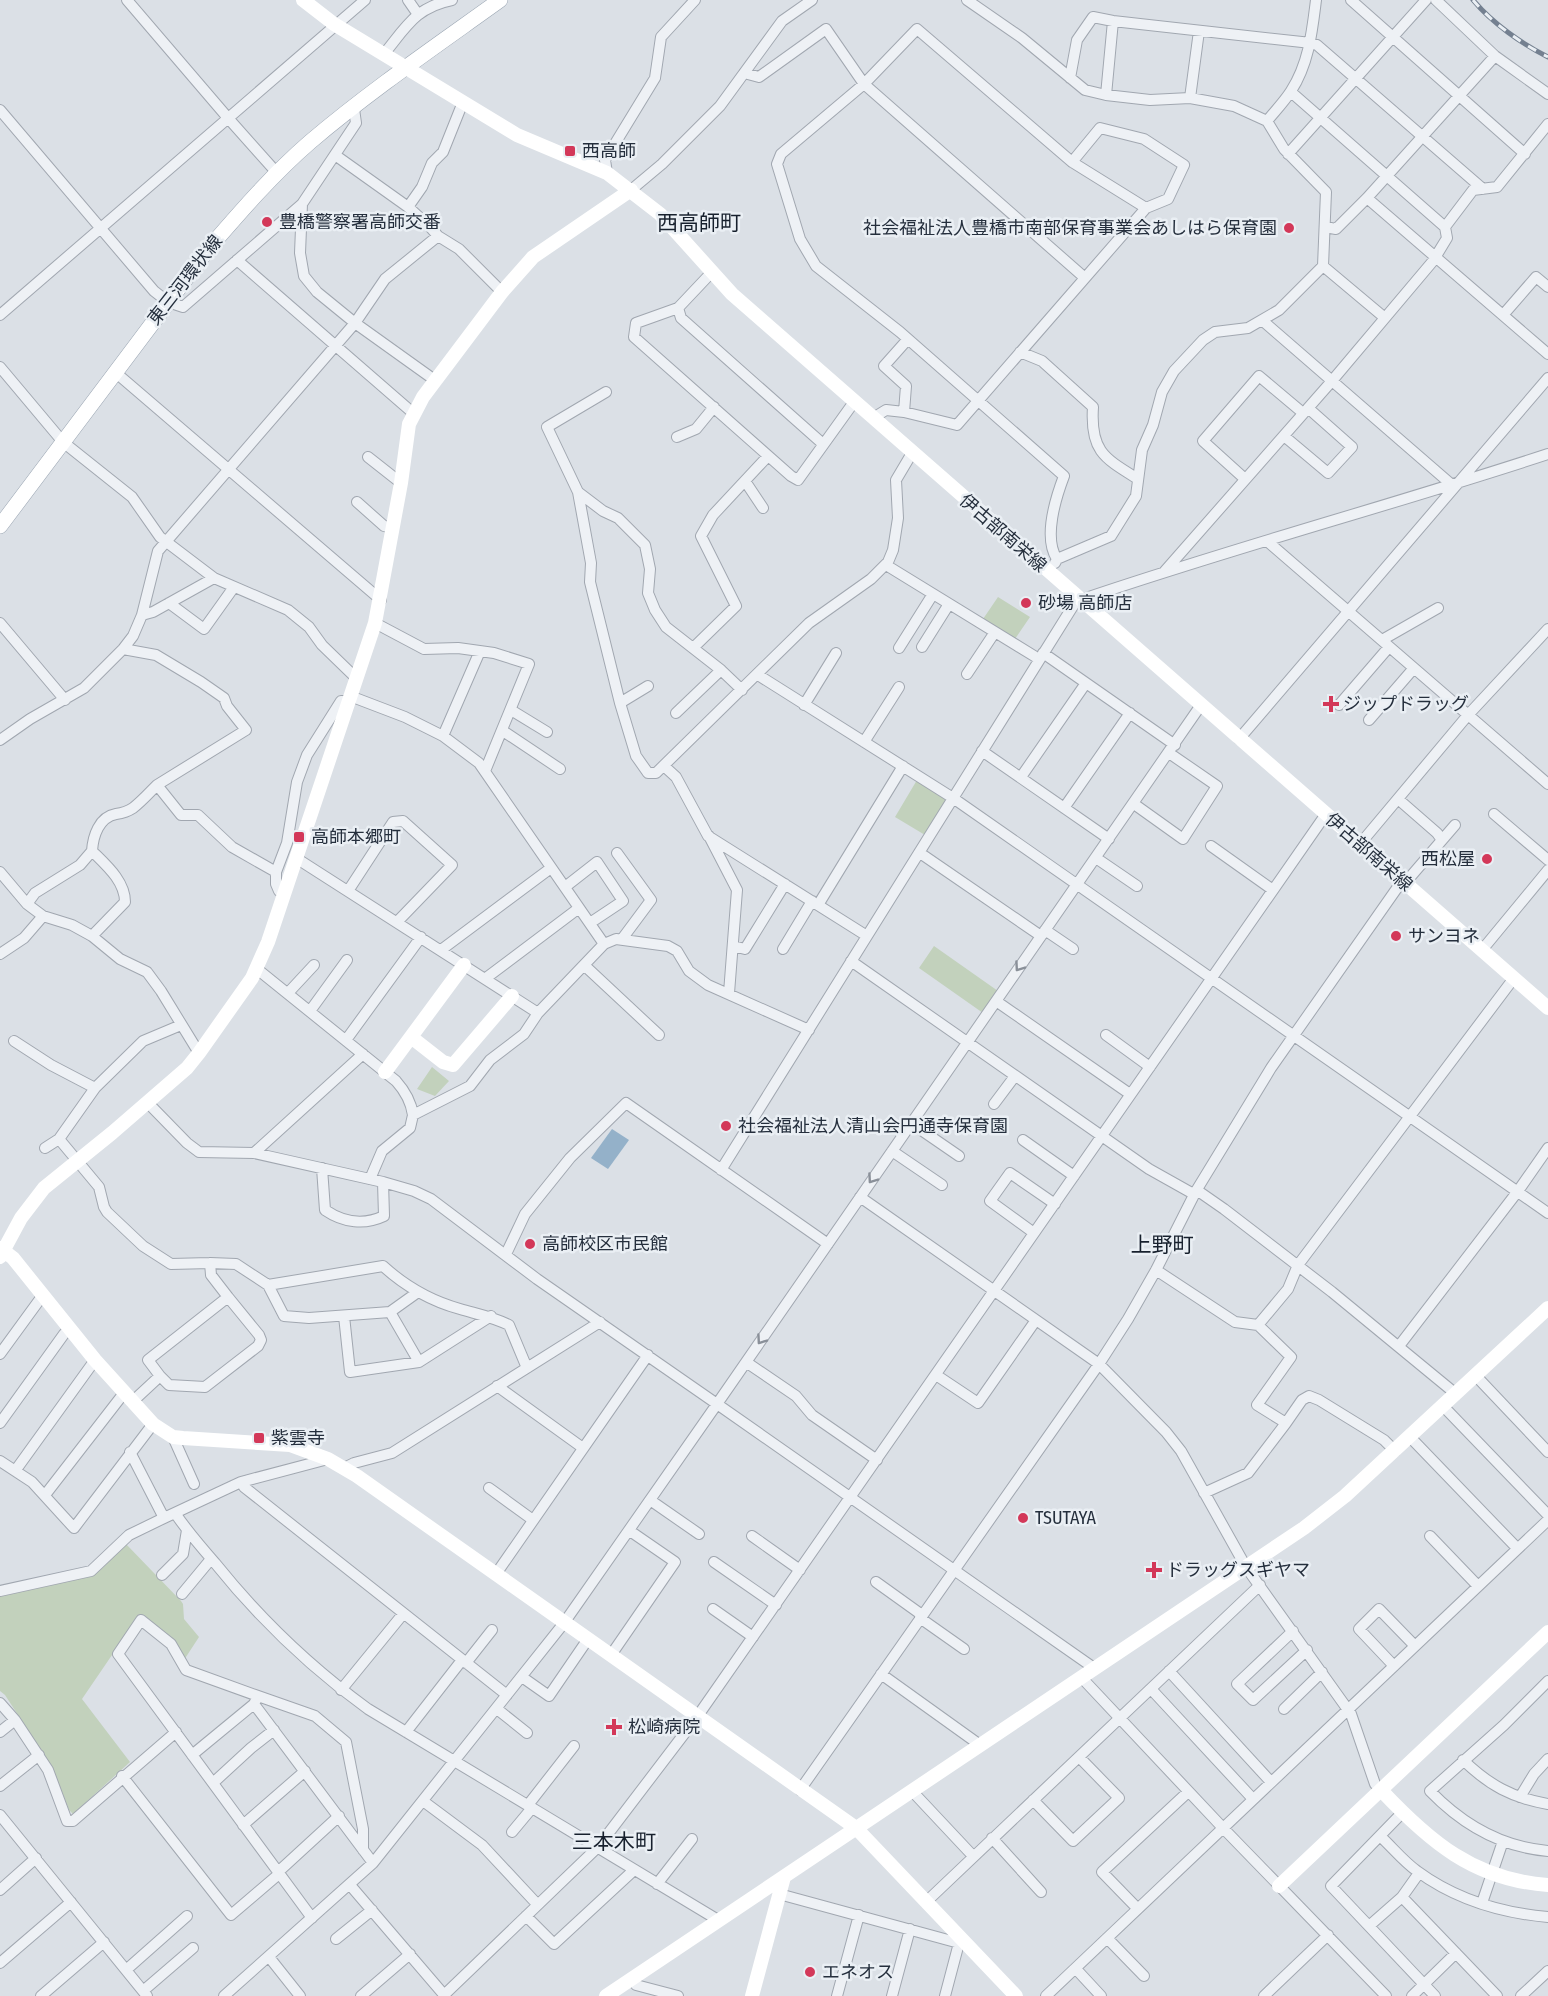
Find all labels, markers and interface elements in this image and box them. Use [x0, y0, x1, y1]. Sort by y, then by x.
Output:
place label: 西高師 [582, 140, 636, 162]
marker: 西高師 [563, 144, 577, 158]
district label: 西高師町 [657, 210, 741, 236]
place label: 豊橋警察署高師交番 [279, 211, 441, 233]
marker: 豊橋警察署高師交番 [260, 215, 274, 229]
place label: 社会福祉法人豊橋市南部保育事業会あしはら保育園 [863, 217, 1277, 239]
marker: 社会福祉法人豊橋市南部保育事業会あしはら保育園 [1282, 221, 1296, 235]
street label: 東三河環状線 [143, 231, 227, 329]
street label: 伊古部南栄線 [955, 489, 1051, 577]
place label: 砂場 高師店 [1038, 592, 1132, 614]
marker: 砂場 高師店 [1019, 596, 1033, 610]
place label: ジップドラッグ [1343, 693, 1469, 715]
marker: ジップドラッグ [1324, 697, 1338, 711]
street label: 伊古部南栄線 [1321, 808, 1417, 896]
place label: 高師本郷町 [311, 826, 401, 848]
marker: 高師本郷町 [292, 830, 306, 844]
place label: 西松屋 [1421, 848, 1475, 870]
marker: 西松屋 [1480, 852, 1494, 866]
place label: サンヨネ [1408, 925, 1480, 947]
marker: サンヨネ [1389, 929, 1403, 943]
one-way arrow [1015, 961, 1026, 972]
place label: 社会福祉法人清山会円通寺保育園 [738, 1115, 1008, 1137]
marker: 社会福祉法人清山会円通寺保育園 [719, 1119, 733, 1133]
one-way arrow [868, 1173, 879, 1184]
district label: 上野町 [1131, 1232, 1194, 1258]
place label: 高師校区市民館 [542, 1233, 668, 1255]
marker: 高師校区市民館 [523, 1237, 537, 1251]
one-way arrow [757, 1333, 768, 1344]
place label: 紫雲寺 [271, 1427, 325, 1449]
marker: 紫雲寺 [252, 1431, 266, 1445]
place label: TSUTAYA [1035, 1507, 1097, 1529]
marker: TSUTAYA [1016, 1511, 1030, 1525]
place label: ドラッグスギヤマ [1166, 1559, 1310, 1581]
marker: ドラッグスギヤマ [1147, 1563, 1161, 1577]
place label: 松崎病院 [628, 1716, 700, 1738]
marker: 松崎病院 [605, 1718, 623, 1736]
district label: 三本木町 [572, 1829, 656, 1855]
place label: エネオス [822, 1961, 894, 1983]
marker: エネオス [803, 1965, 817, 1979]

